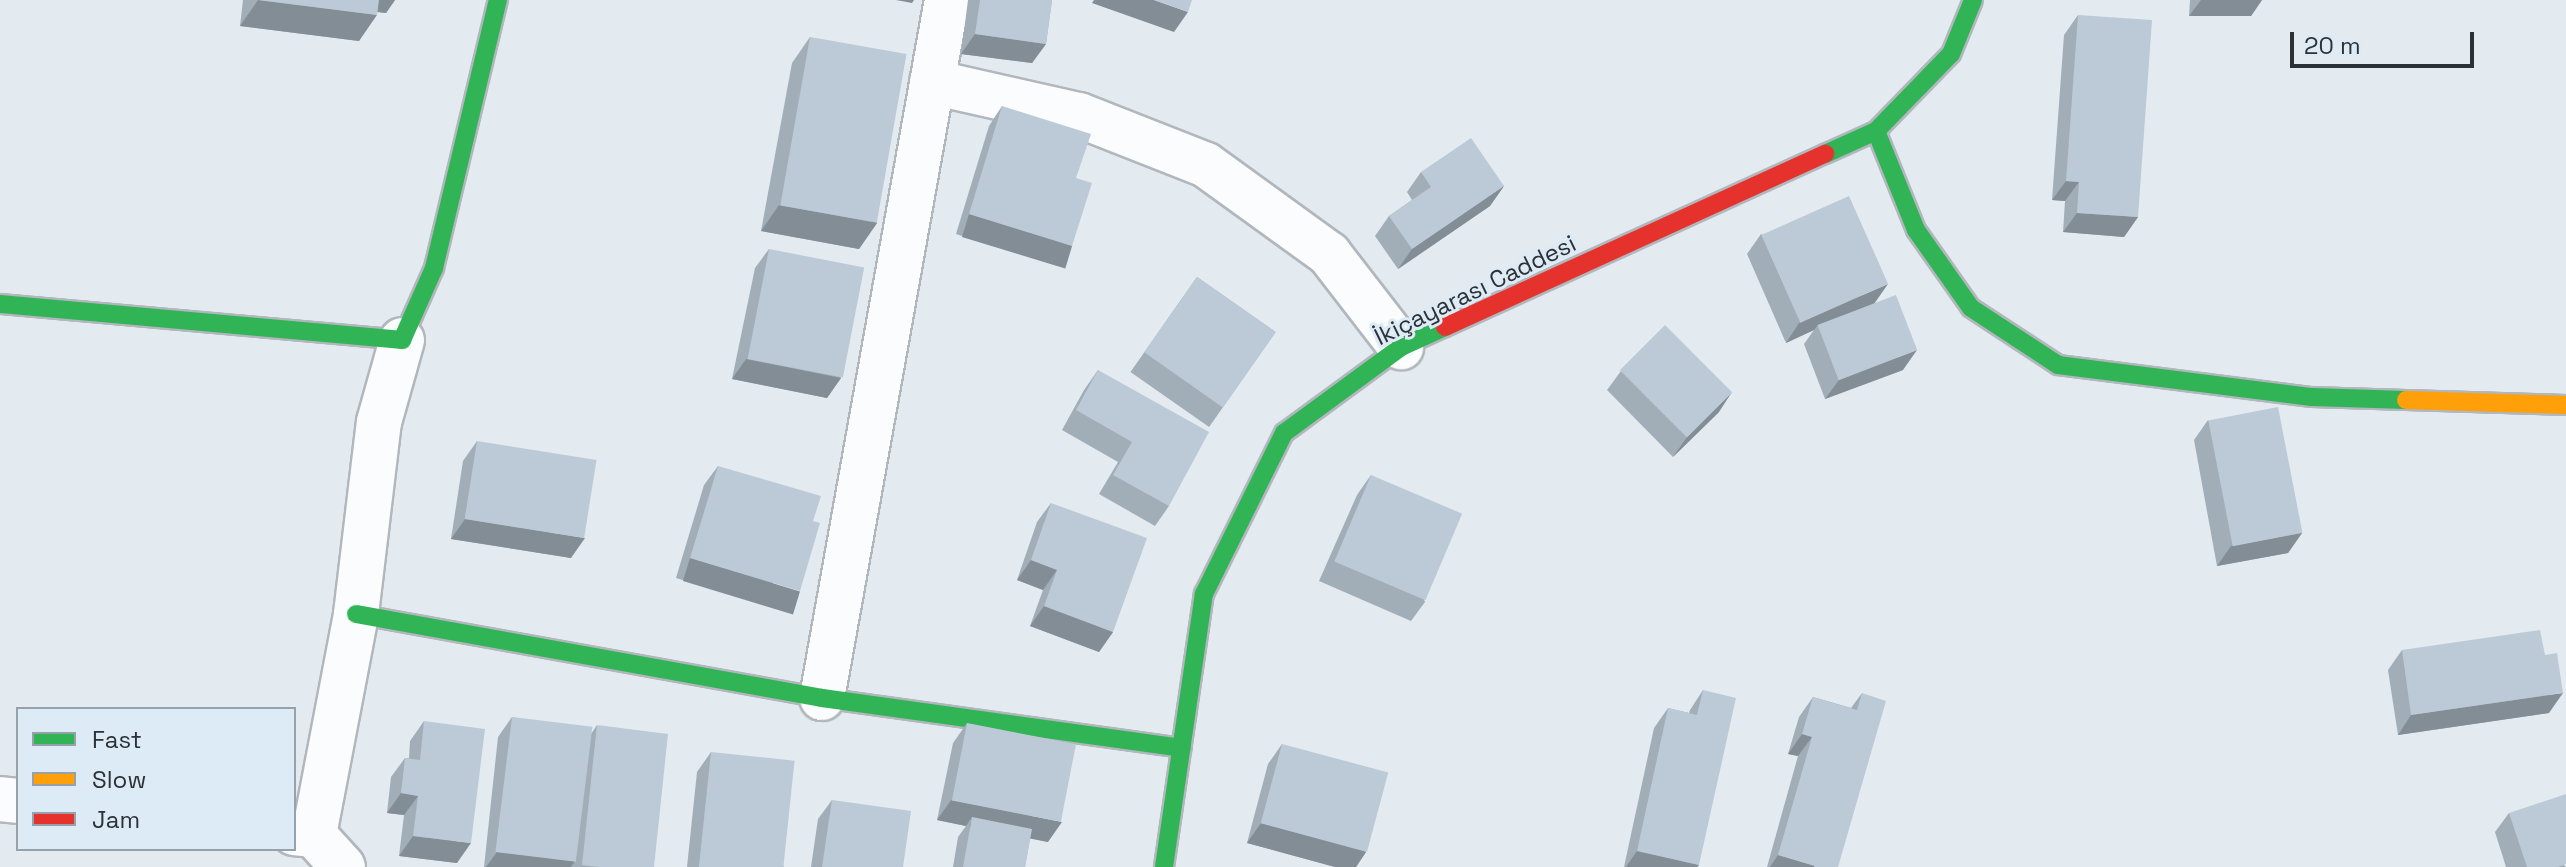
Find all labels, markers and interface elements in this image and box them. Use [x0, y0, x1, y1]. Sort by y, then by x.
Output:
scale bar [2294, 16, 2478, 66]
text: 20 m [2304, 30, 2361, 61]
street label: İkiçayarası Caddesi [1370, 229, 1580, 351]
legend [16, 707, 296, 851]
text: Fast [92, 724, 142, 755]
text: Slow [92, 764, 146, 795]
text: Jam [92, 804, 140, 835]

